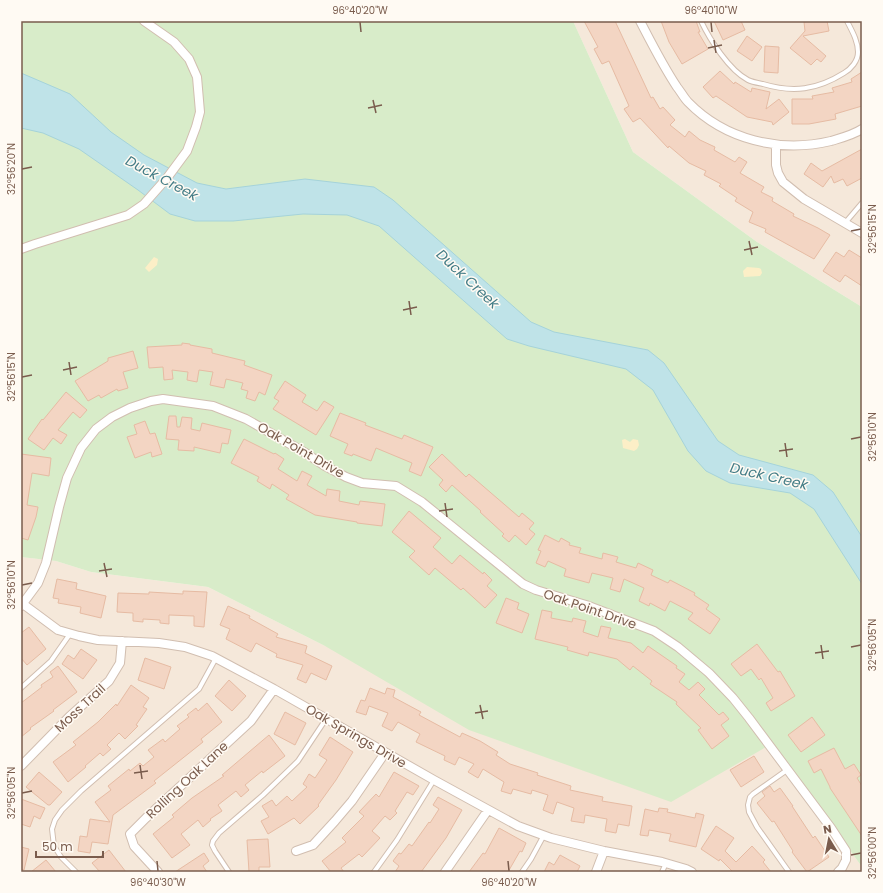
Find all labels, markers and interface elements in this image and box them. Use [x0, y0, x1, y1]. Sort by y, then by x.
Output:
text: 96°40'20"W [332, 3, 388, 18]
text: 96°40'10"W [684, 3, 738, 18]
text: 32°56'20"N [4, 143, 19, 195]
water label: Duck Creek [122, 151, 202, 206]
text: 32°56'15"N [865, 204, 880, 254]
water label: Duck Creek [432, 245, 504, 314]
text: 32°56'15"N [4, 352, 19, 402]
text: 32°56'10"N [865, 412, 880, 462]
street label: Oak Point Drive [254, 417, 348, 483]
water label: Duck Creek [728, 457, 811, 495]
text: 32°56'10"N [4, 560, 19, 610]
street label: Oak Point Drive [541, 584, 639, 634]
text: 32°56'05"N [865, 619, 880, 671]
street label: Moss Trail [50, 679, 110, 737]
street label: Oak Springs Drive [302, 699, 410, 773]
street label: Rolling Oak Lane [142, 737, 232, 823]
text: 32°56'05"N [4, 767, 19, 819]
north arrow [809, 819, 849, 859]
text: N [822, 821, 833, 838]
text: 32°56'00"N [865, 827, 880, 879]
scale bar [36, 833, 103, 859]
text: 50 m [42, 838, 73, 855]
text: 96°40'30"W [130, 875, 186, 890]
text: 96°40'20"W [481, 875, 537, 890]

